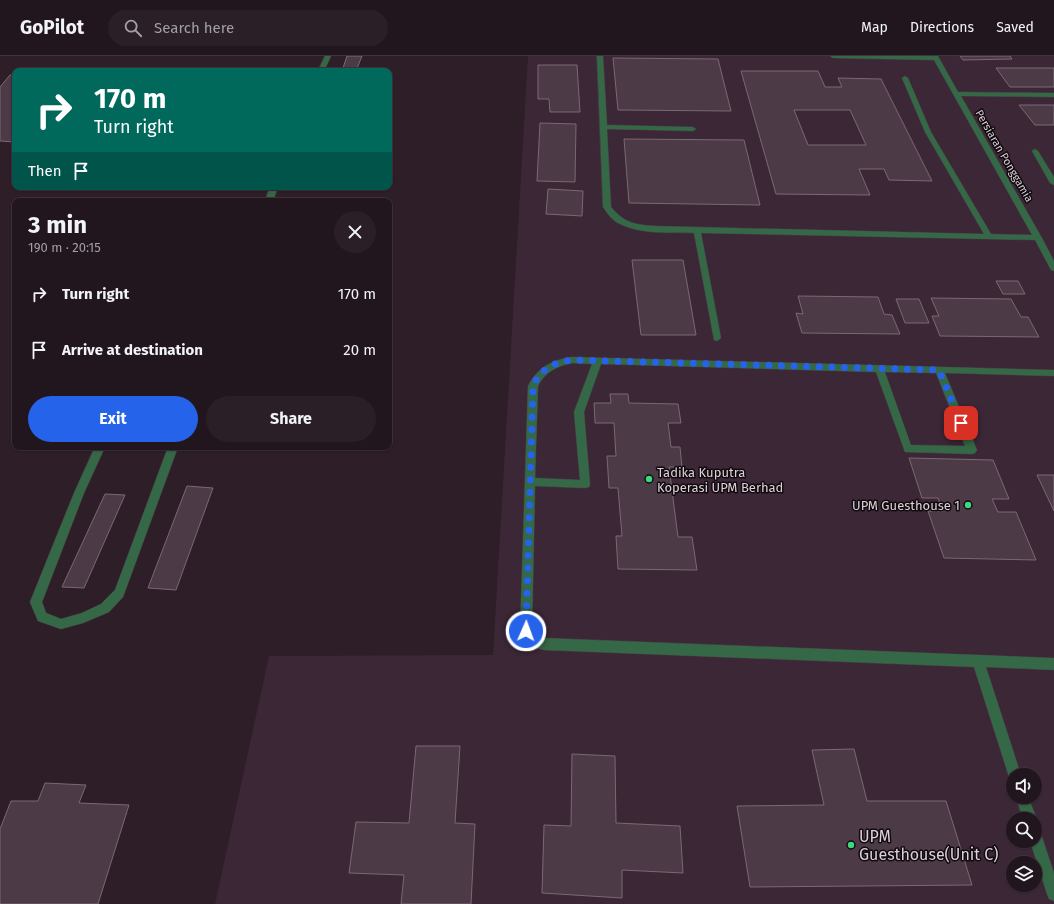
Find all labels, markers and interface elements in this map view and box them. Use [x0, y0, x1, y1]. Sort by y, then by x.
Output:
search box [108, 10, 388, 46]
text: GoPilot [20, 16, 84, 39]
icon: search [122, 17, 144, 39]
text: Search here [154, 19, 234, 37]
text: Map [861, 19, 888, 36]
text: Directions [910, 19, 974, 36]
text: Saved [996, 19, 1034, 36]
text: 170 m [94, 82, 166, 115]
icon: right [28, 84, 80, 136]
street label: Persiaran Ponggamia [972, 108, 1036, 204]
text: Turn right [94, 116, 174, 138]
icon: arrive [70, 160, 92, 182]
text: Then [28, 162, 62, 180]
text: 3 min [28, 211, 87, 239]
button: close [334, 211, 376, 253]
text: 190 m · 20:15 [28, 240, 101, 255]
icon: right [28, 283, 50, 305]
text: Turn right [62, 285, 129, 303]
text: 170 m [338, 285, 376, 303]
icon: arrive [28, 339, 50, 361]
text: Arrive at destination [62, 341, 203, 359]
text: 20 m [343, 341, 376, 359]
button: Exit [28, 396, 198, 442]
button: Share [206, 396, 376, 442]
pin [944, 406, 978, 440]
icon: arrive [950, 412, 972, 434]
place label: Tadika Kuputra Koperasi UPM Berhad [657, 465, 783, 495]
marker: Tadika Kuputra Koperasi UPM Berhad [644, 474, 654, 484]
place label: UPM Guesthouse 1 [852, 498, 960, 513]
marker: UPM Guesthouse 1 [963, 500, 973, 510]
position arrow [505, 610, 547, 652]
map controls [1006, 768, 1042, 892]
button: sound [1006, 768, 1042, 804]
button: search [1006, 812, 1042, 848]
place label: UPM Guesthouse(Unit C) [859, 827, 998, 864]
marker: UPM Guesthouse(Unit C) [846, 840, 856, 850]
button: layers [1006, 856, 1042, 892]

